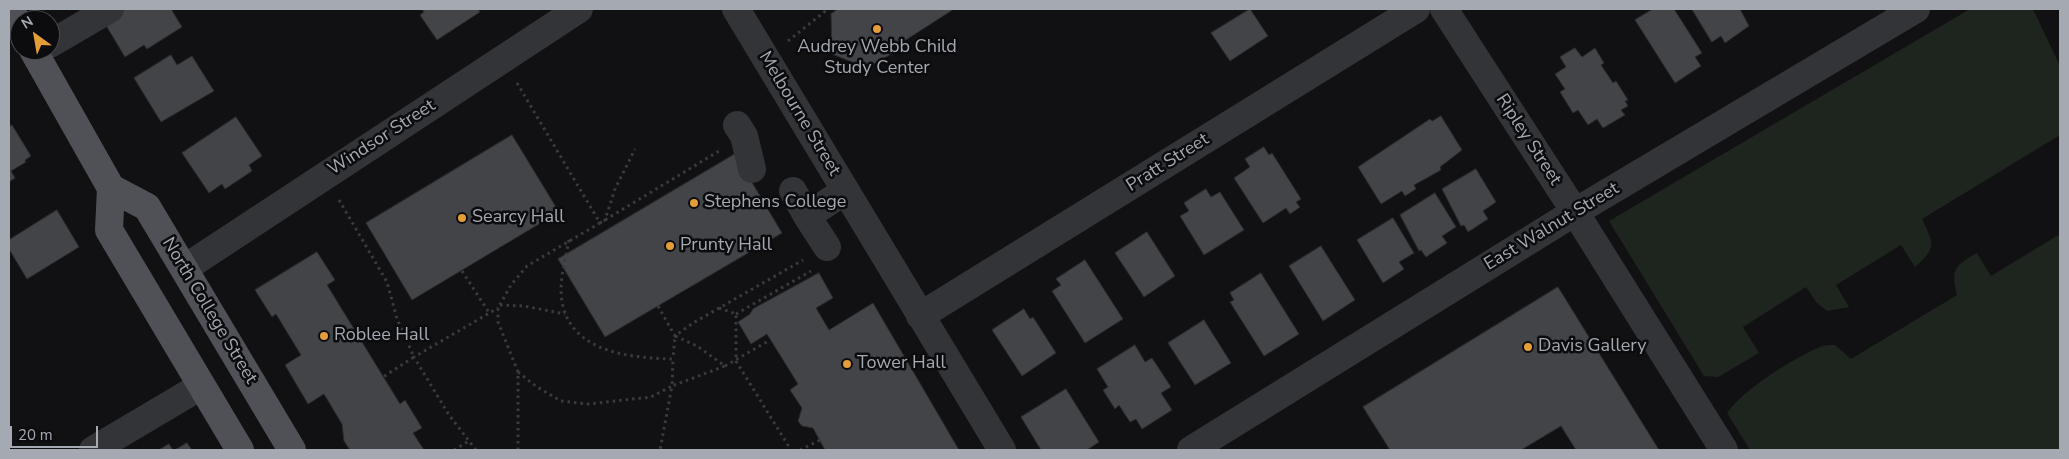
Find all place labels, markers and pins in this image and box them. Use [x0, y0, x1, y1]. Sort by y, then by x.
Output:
marker: Audrey Webb Child Study Center [871, 23, 883, 35]
place label: Audrey Webb Child Study Center [797, 37, 957, 80]
place label: Stephens College [704, 192, 846, 214]
marker: Stephens College [688, 197, 700, 209]
place label: Searcy Hall [472, 207, 565, 229]
marker: Searcy Hall [456, 212, 468, 224]
place label: Prunty Hall [680, 235, 772, 257]
marker: Prunty Hall [664, 240, 676, 252]
place label: Roblee Hall [334, 325, 429, 347]
marker: Roblee Hall [318, 330, 330, 342]
place label: Davis Gallery [1538, 336, 1647, 358]
marker: Davis Gallery [1522, 341, 1534, 353]
place label: Tower Hall [857, 353, 946, 375]
marker: Tower Hall [841, 358, 853, 370]

